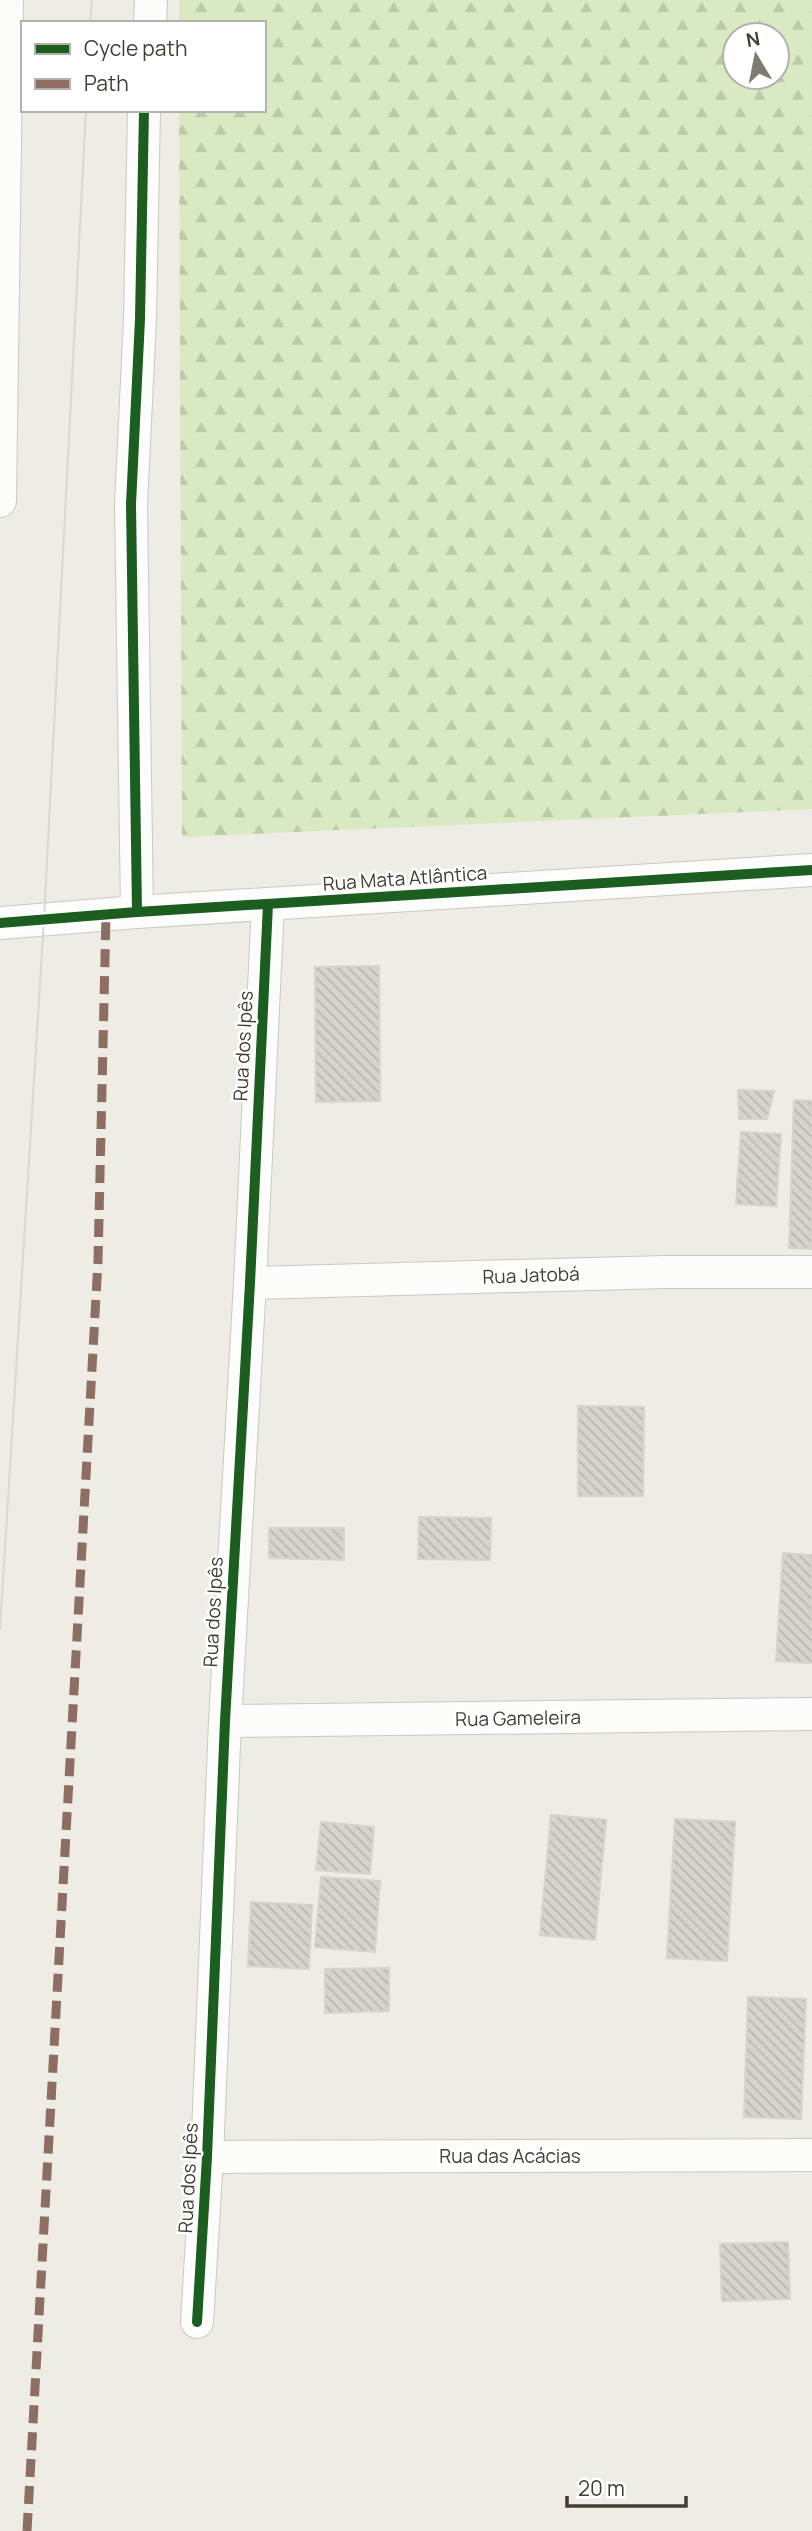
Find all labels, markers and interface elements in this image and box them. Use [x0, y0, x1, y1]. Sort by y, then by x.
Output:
legend [21, 21, 266, 112]
north arrow [721, 21, 791, 91]
text: N [744, 25, 762, 53]
text: Cycle path [84, 34, 187, 62]
text: Path [84, 69, 129, 97]
street label: Rua Mata Atlântica [322, 859, 488, 897]
street label: Rua dos Ipês [227, 990, 259, 1102]
street label: Rua Jatobá [482, 1260, 580, 1290]
street label: Rua dos Ipês [197, 1556, 229, 1668]
street label: Rua Gameleira [455, 1704, 581, 1732]
street label: Rua dos Ipês [172, 2122, 204, 2234]
street label: Rua das Acácias [439, 2143, 581, 2169]
scale bar [567, 2464, 686, 2508]
text: 20 m [578, 2474, 625, 2502]

